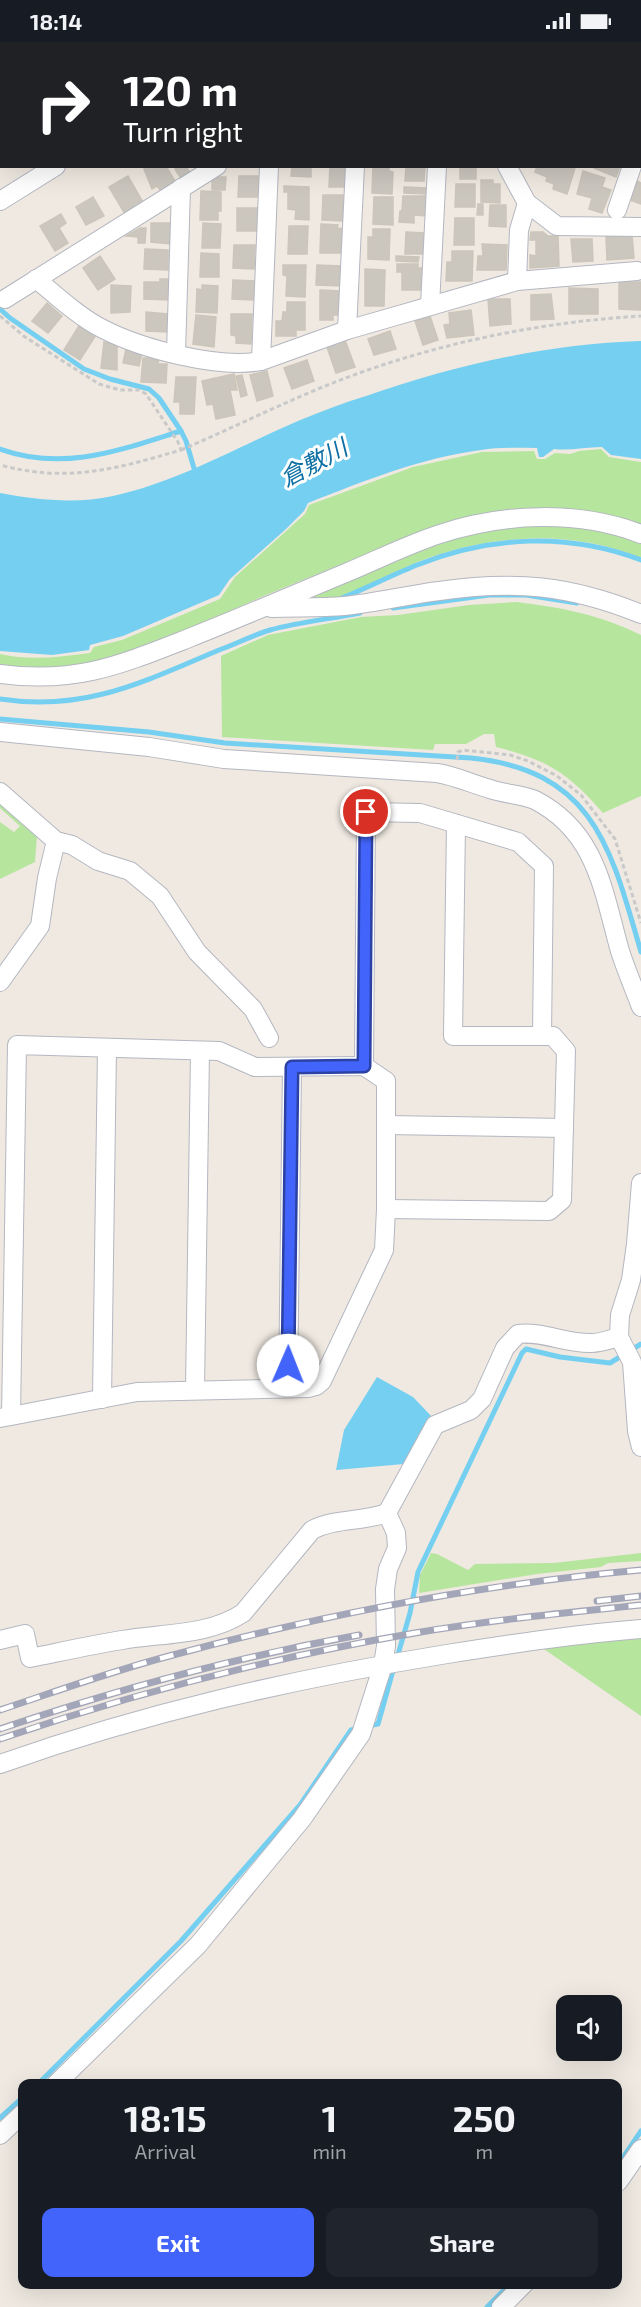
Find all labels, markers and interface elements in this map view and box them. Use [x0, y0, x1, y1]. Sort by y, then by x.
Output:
text: 18:14 [30, 8, 82, 34]
text: 120 m [123, 64, 238, 114]
icon: right [24, 66, 102, 144]
text: Turn right [123, 115, 243, 147]
water label: 倉敷川 [275, 431, 355, 491]
pin [340, 786, 391, 837]
icon: arrive [349, 795, 382, 828]
position arrow [256, 1333, 320, 1397]
map controls [556, 1995, 622, 2061]
button: sound [556, 1995, 622, 2061]
text: 18:15 [124, 2096, 207, 2139]
text: 1 [322, 2096, 337, 2139]
text: 250 [453, 2096, 516, 2139]
text: Arrival [135, 2139, 196, 2163]
text: min [313, 2139, 347, 2163]
text: m [476, 2139, 493, 2163]
button: Exit [42, 2208, 314, 2277]
button: Share [326, 2208, 598, 2277]

